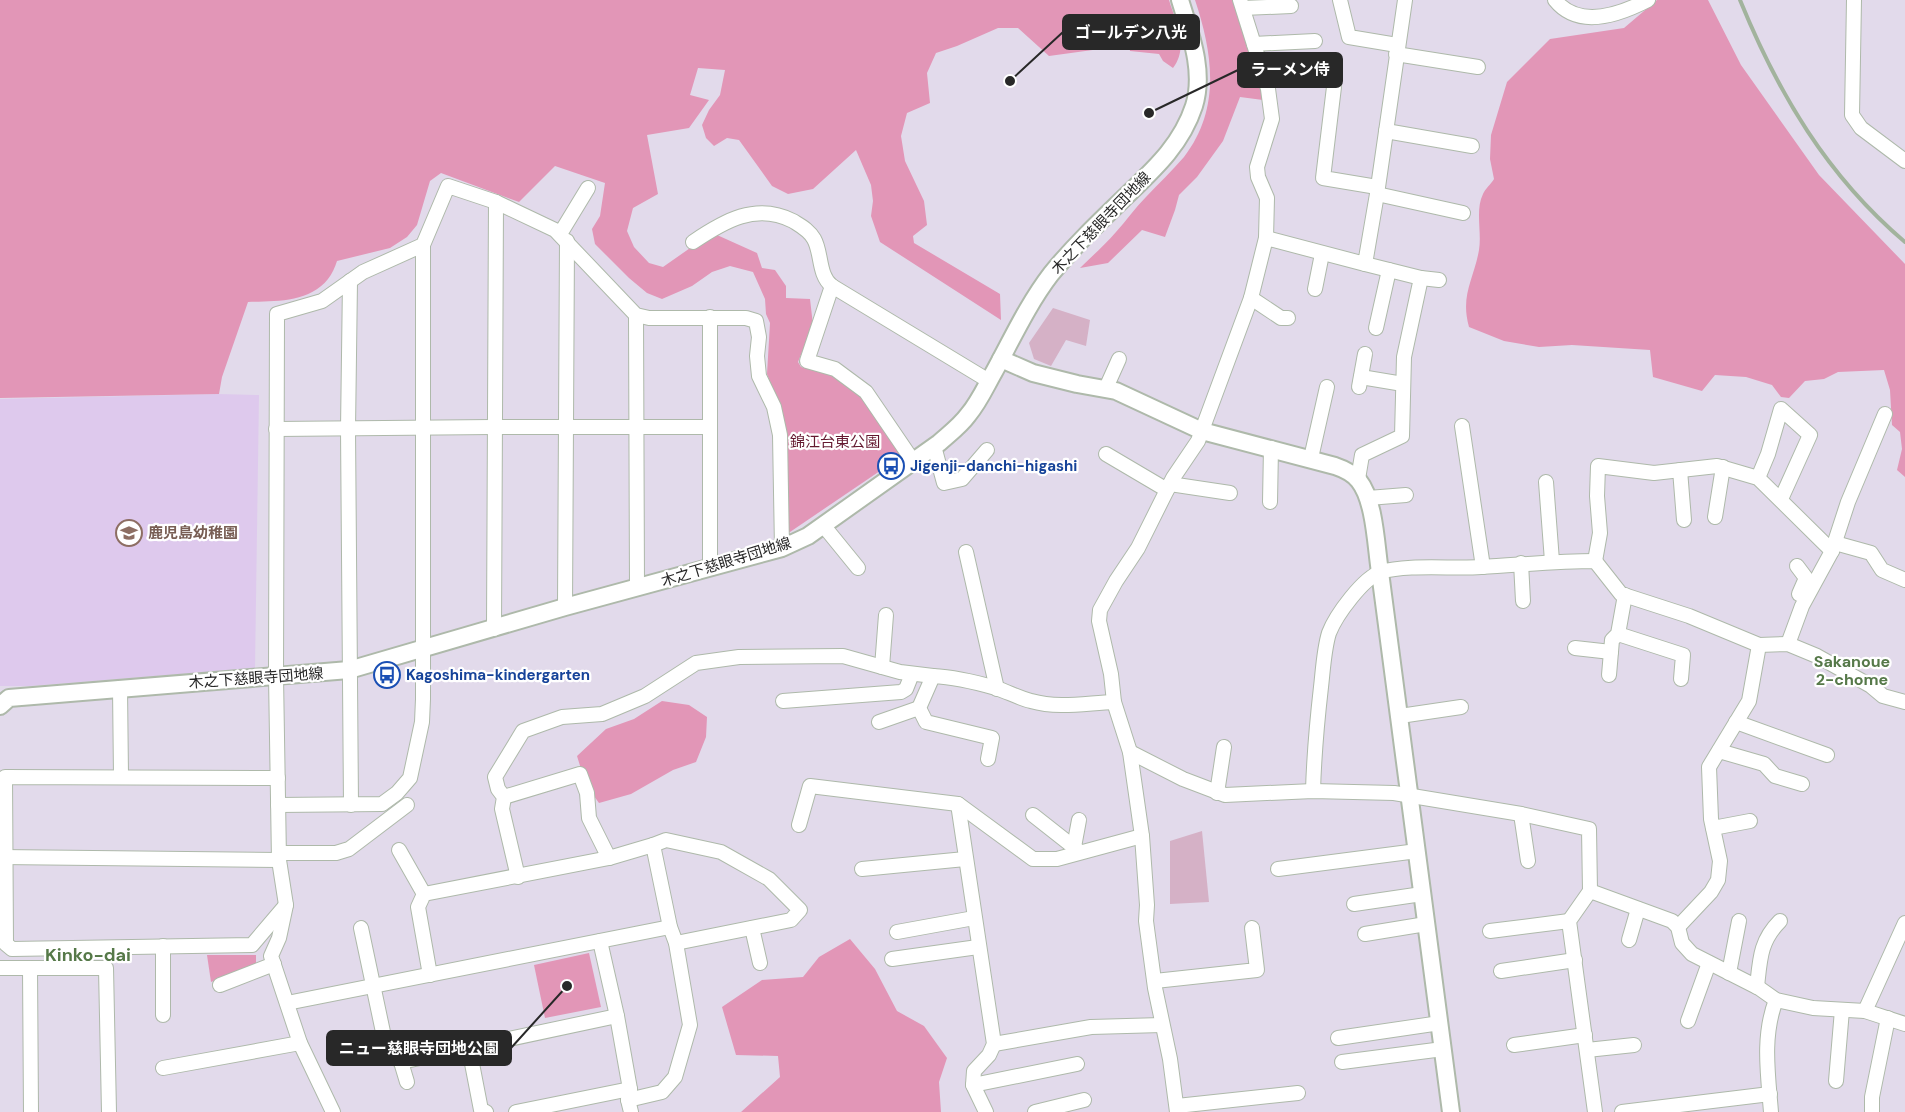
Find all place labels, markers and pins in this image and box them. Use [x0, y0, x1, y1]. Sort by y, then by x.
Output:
callout: ゴールデン八光 [1063, 15, 1199, 49]
callout: ラーメン侍 [1238, 53, 1342, 87]
bus stop icon: Jigenji-danchi-higashi [876, 451, 906, 481]
place label: Jigenji-danchi-higashi [910, 456, 1077, 476]
school or university icon: 鹿児島幼稚園 [114, 518, 144, 548]
place label: 鹿児島幼稚園 [148, 523, 238, 543]
bus stop icon: Kagoshima-kindergarten [372, 660, 402, 690]
place label: Kagoshima-kindergarten [406, 665, 590, 685]
callout: ニュー慈眼寺団地公園 [327, 1031, 511, 1065]

